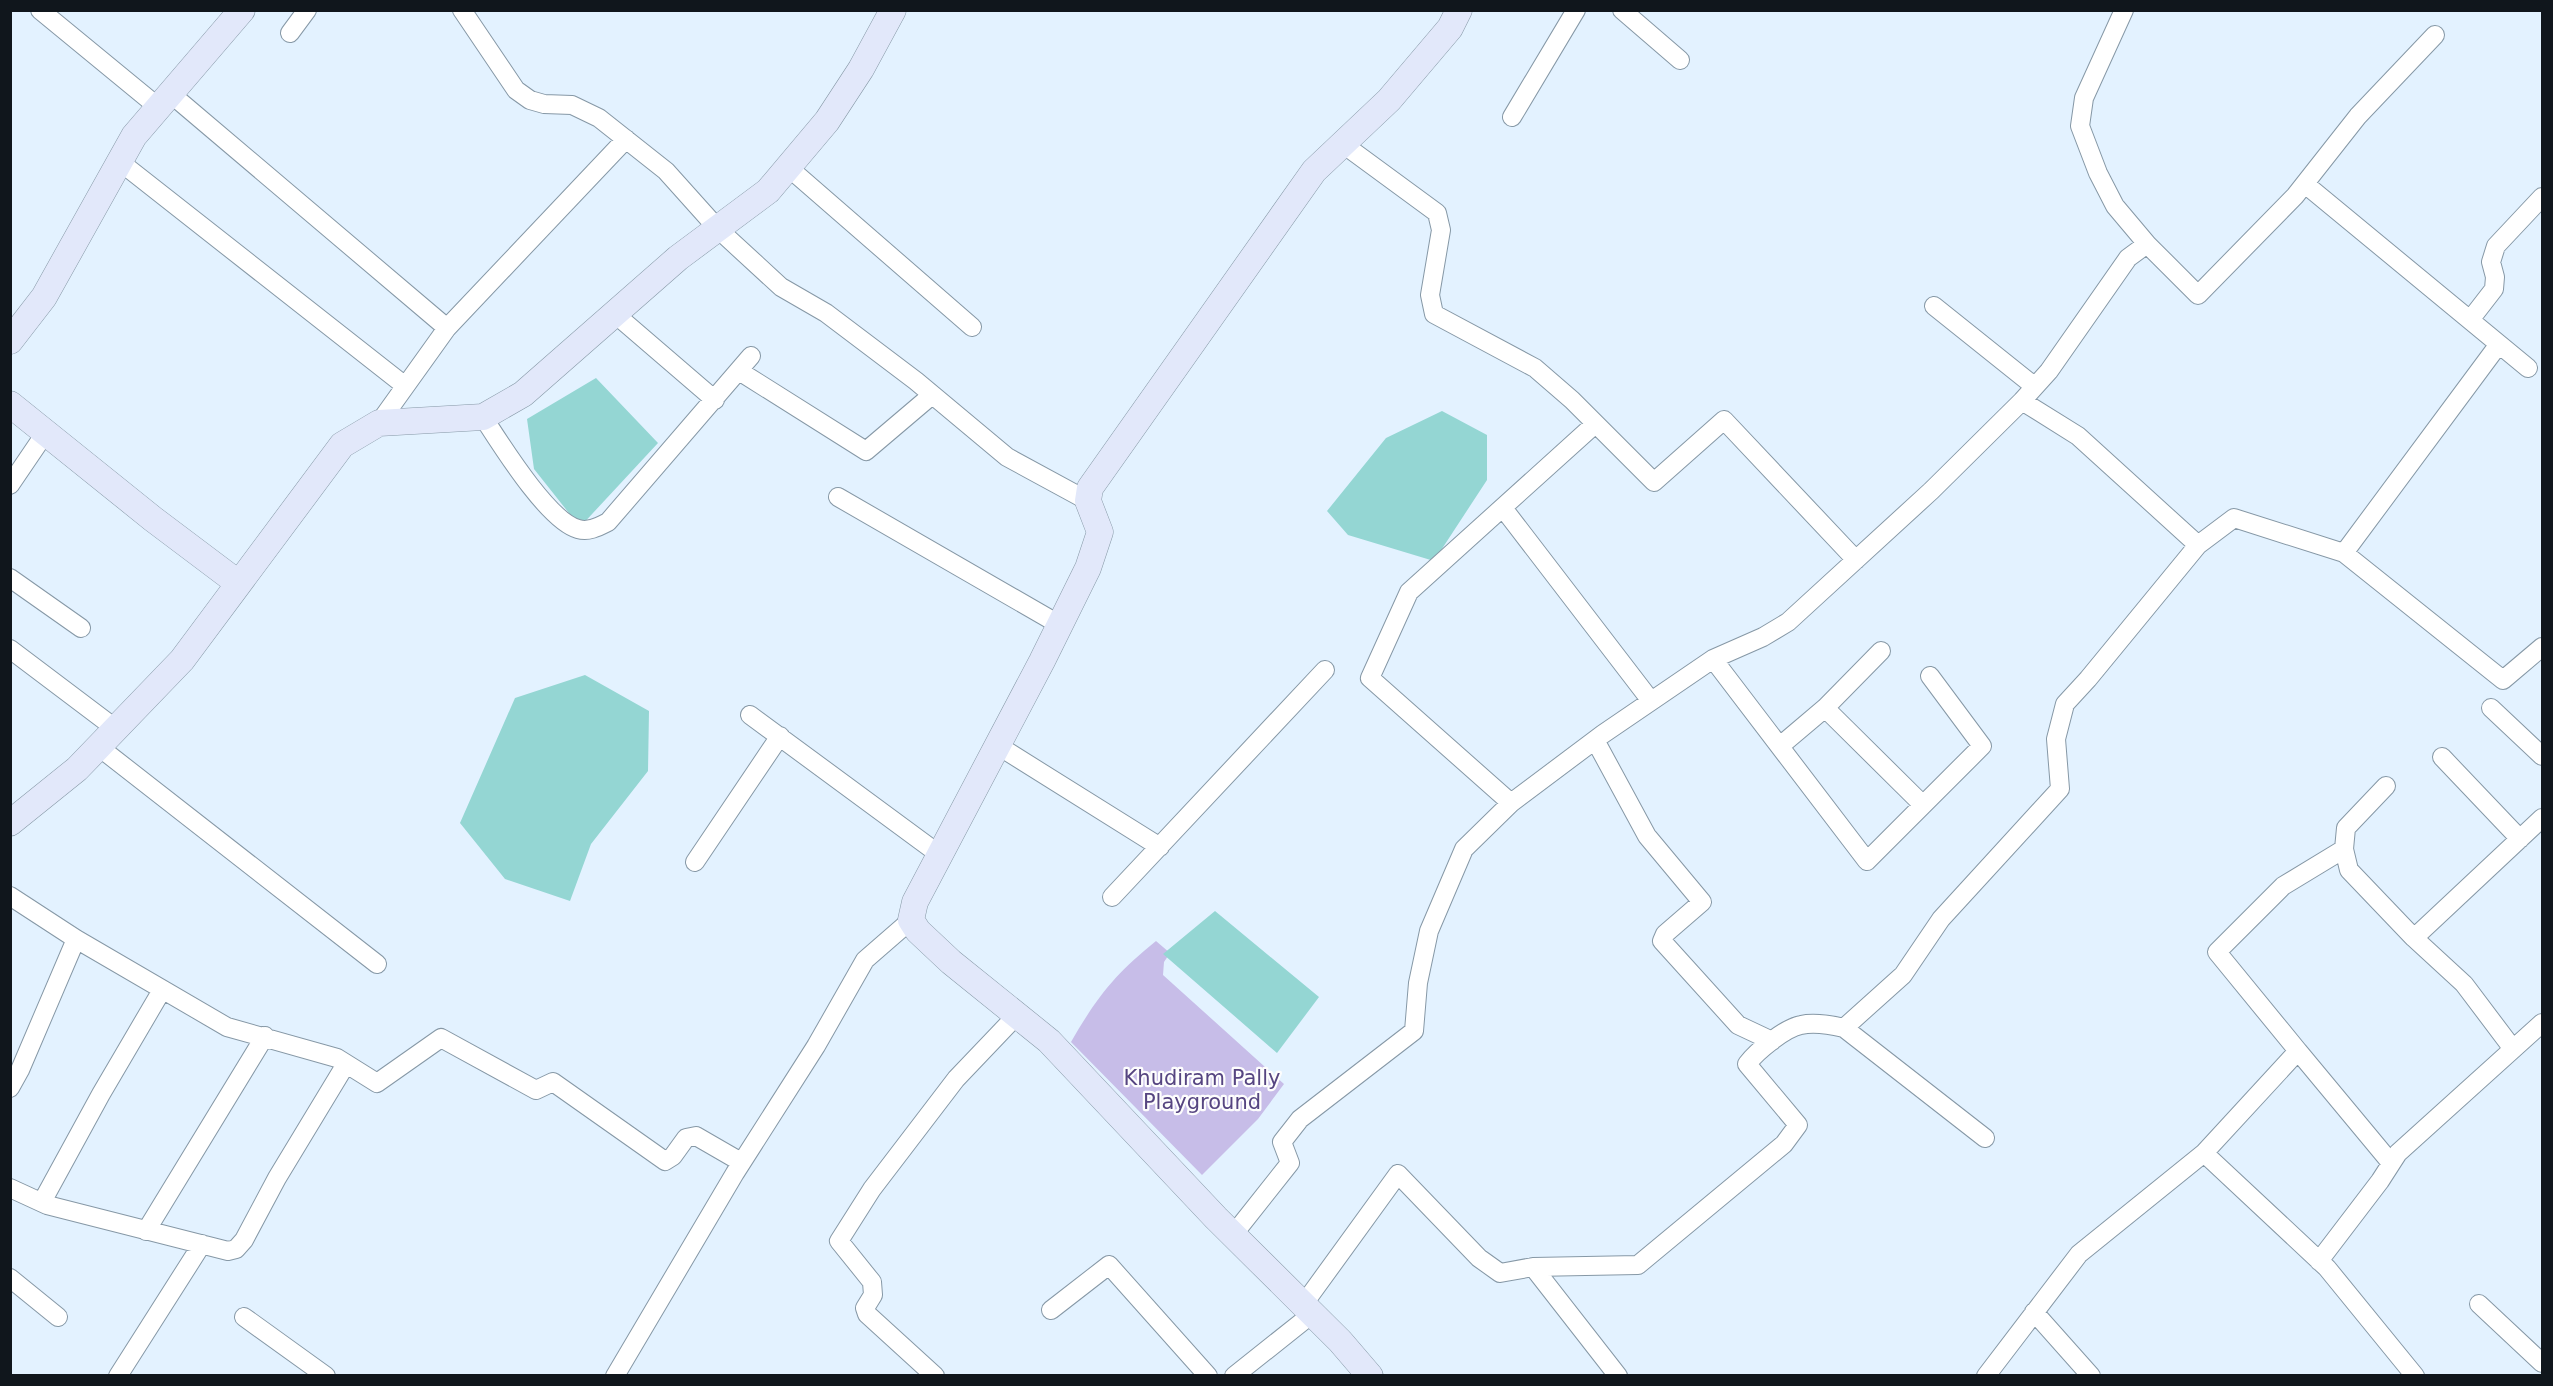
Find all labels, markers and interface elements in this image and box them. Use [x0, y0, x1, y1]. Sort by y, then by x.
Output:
park label: Khudiram Pally Playground [1124, 1066, 1280, 1114]

